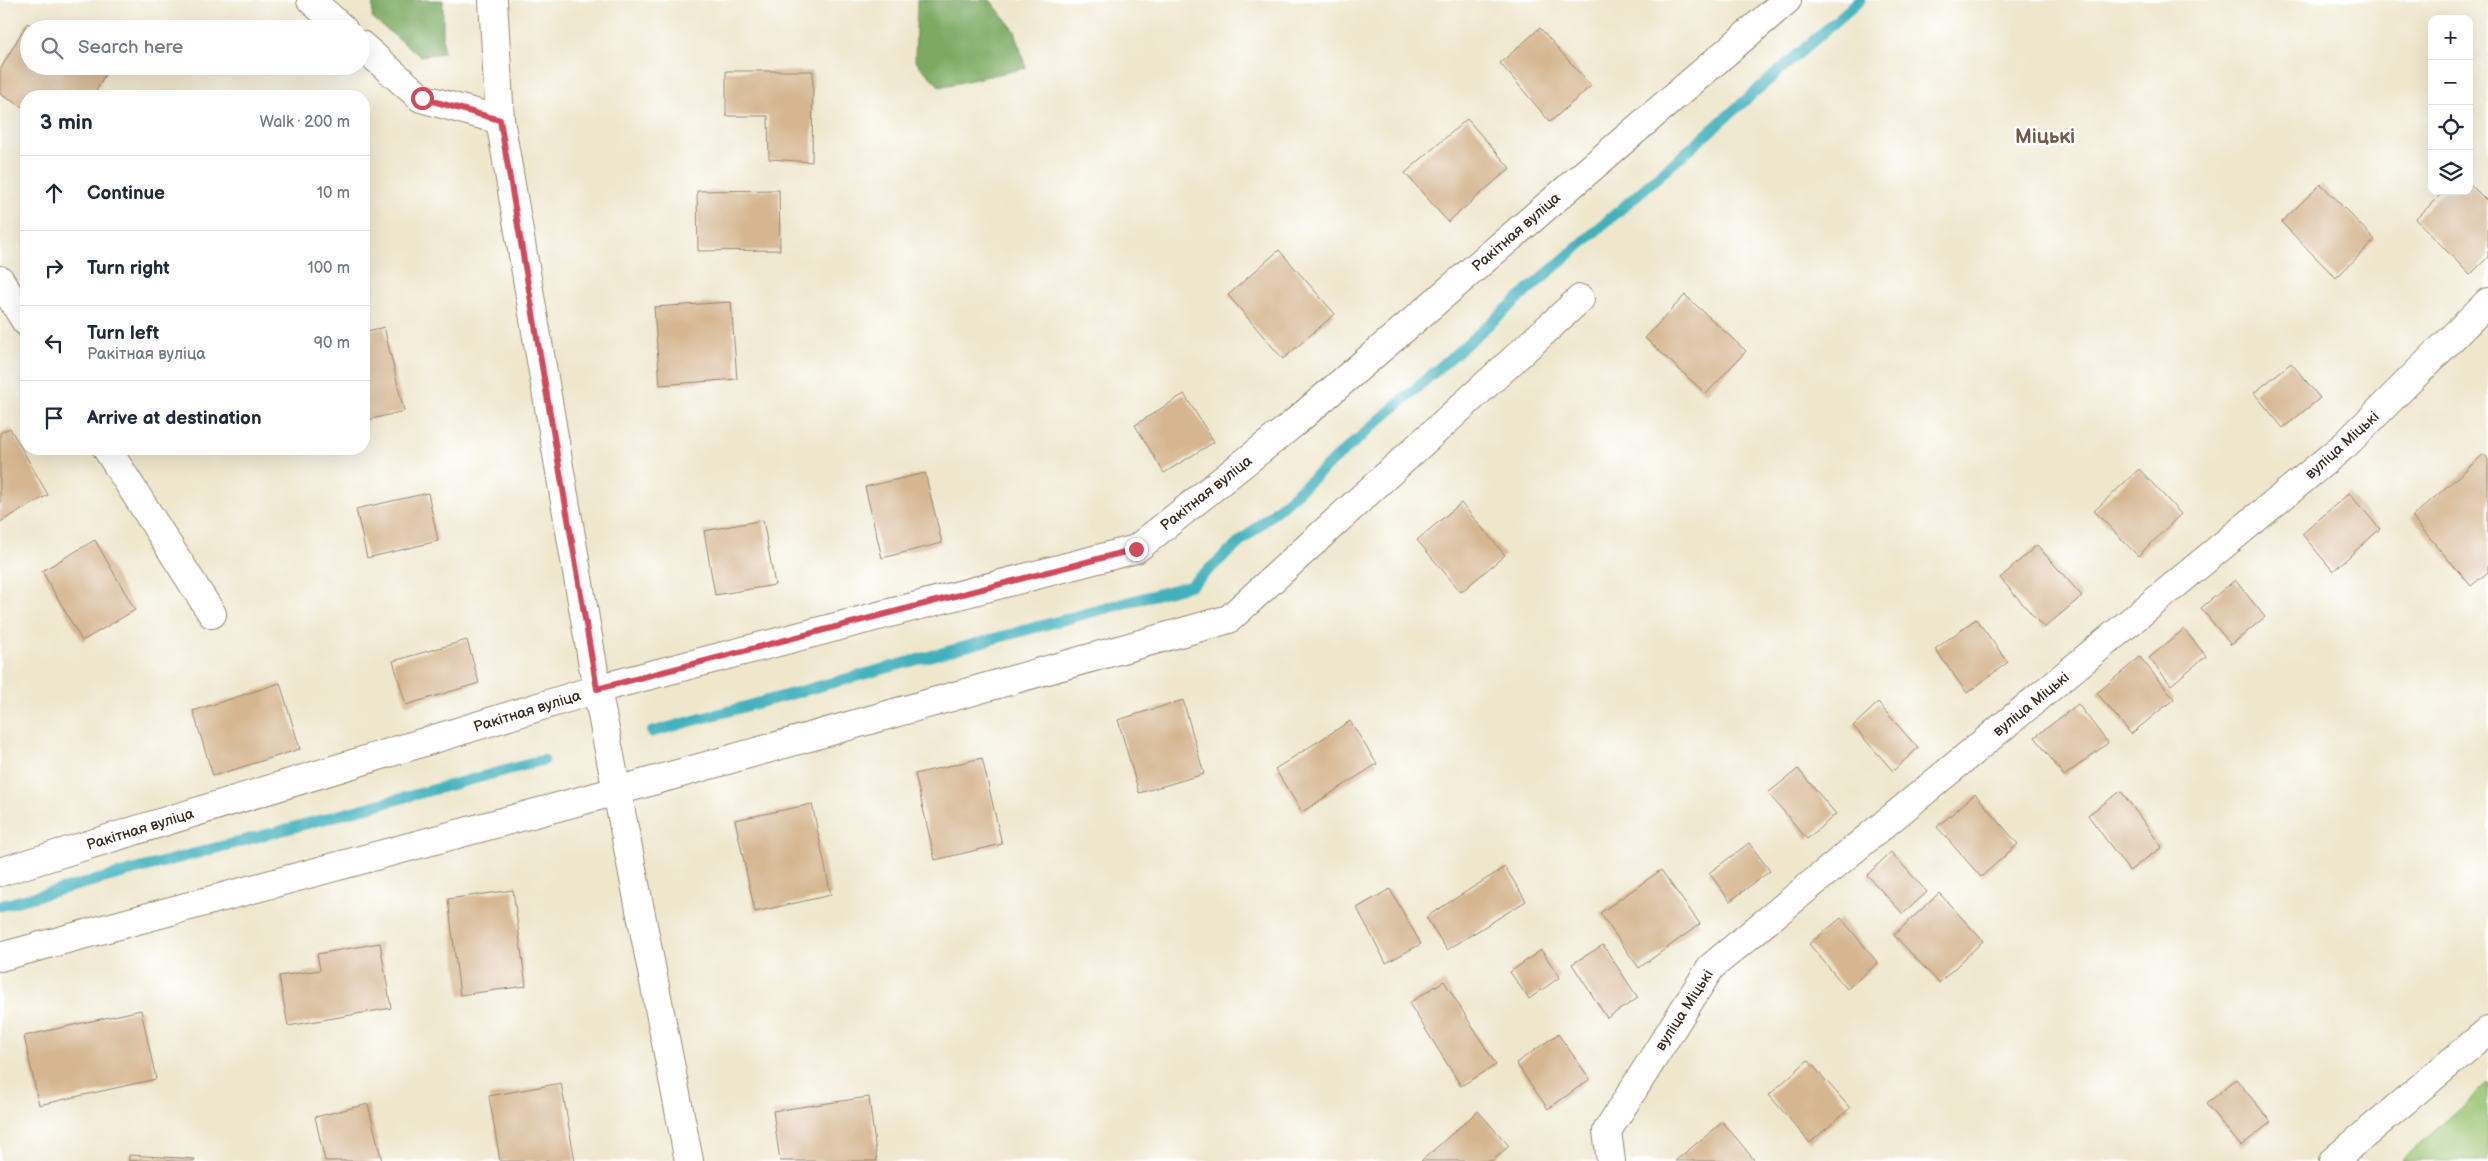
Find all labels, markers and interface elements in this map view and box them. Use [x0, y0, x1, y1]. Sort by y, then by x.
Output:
map controls [2428, 15, 2473, 195]
button: + [2428, 15, 2473, 60]
search box [20, 20, 370, 75]
icon: search [38, 34, 66, 62]
text: Search here [78, 36, 183, 59]
button: − [2428, 60, 2473, 105]
route start [411, 87, 434, 110]
button: locate [2428, 105, 2473, 150]
text: 3 min [40, 110, 93, 135]
text: Walk · 200 m [260, 113, 350, 132]
district label: Міцькі [2015, 125, 2075, 149]
button: layers [2428, 150, 2473, 195]
icon: ahead [40, 179, 68, 207]
text: Continue [87, 182, 165, 205]
text: 10 m [317, 184, 350, 203]
street label: Ракітная вуліца [1468, 189, 1565, 276]
icon: right [40, 254, 68, 282]
text: Turn right [87, 257, 170, 280]
text: 100 m [307, 259, 350, 278]
text: Turn left [87, 322, 159, 345]
icon: left [40, 329, 68, 357]
text: 90 m [314, 334, 350, 353]
text: Ракітная вуліца [87, 345, 206, 364]
icon: arrive [40, 404, 68, 432]
text: Arrive at destination [87, 407, 262, 430]
street label: вуліца Міцькі [2301, 407, 2383, 484]
street label: Ракітная вуліца [1157, 452, 1256, 535]
route end [1125, 538, 1148, 561]
street label: вуліца Міцькі [1989, 668, 2073, 741]
street label: Ракітная вуліца [471, 686, 583, 737]
street label: Ракітная вуліца [84, 804, 196, 855]
street label: вуліца Міцькі [1651, 966, 1718, 1054]

